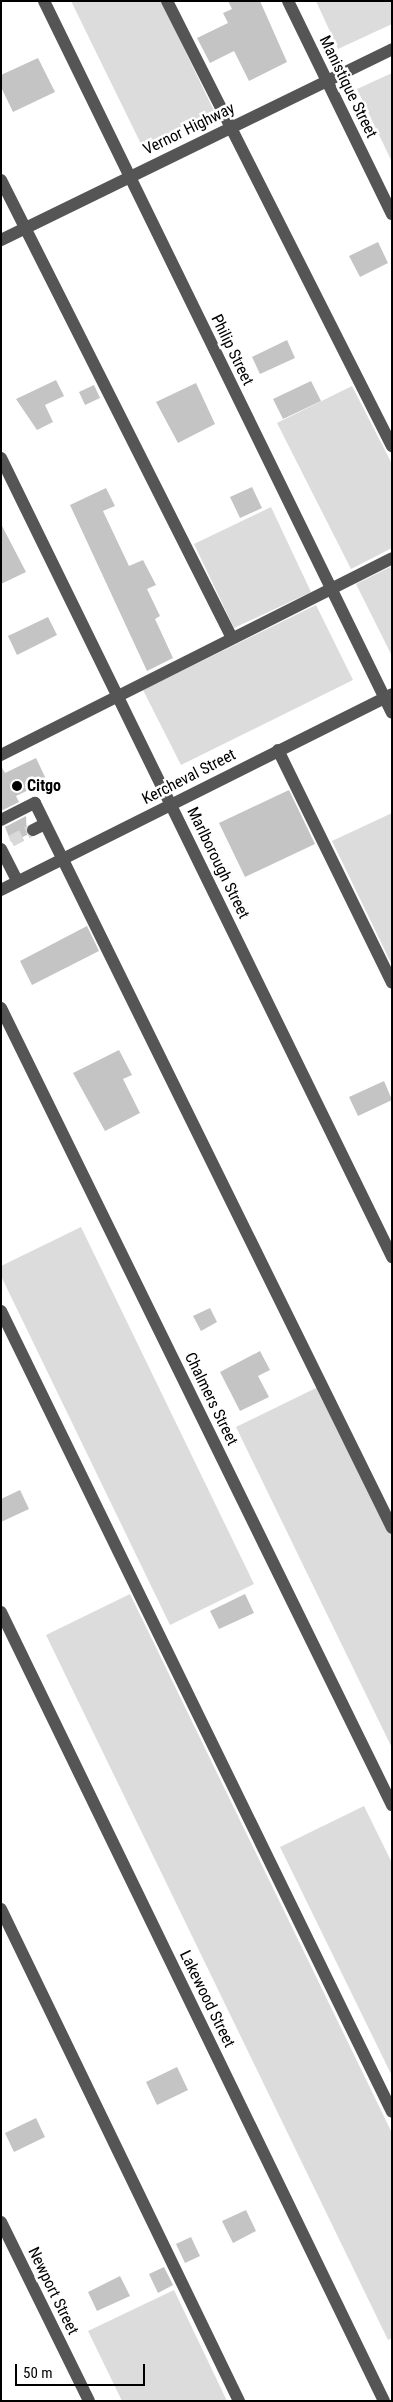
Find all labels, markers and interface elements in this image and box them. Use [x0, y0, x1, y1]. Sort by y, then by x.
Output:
street label: Manistique Street [315, 33, 381, 141]
street label: Vernor Highway [140, 99, 238, 159]
street label: Philip Street [207, 311, 257, 389]
street label: Kercheval Street [139, 745, 239, 809]
place label: Citgo [27, 776, 61, 796]
marker: Citgo [11, 780, 23, 792]
street label: Marlborough Street [183, 804, 253, 922]
street label: Chalmers Street [180, 1349, 242, 1449]
street label: Lakewood Street [175, 1947, 239, 2051]
street label: Newport Street [24, 2244, 82, 2338]
scale bar [18, 2354, 148, 2386]
text: 50 m [23, 2364, 53, 2382]

